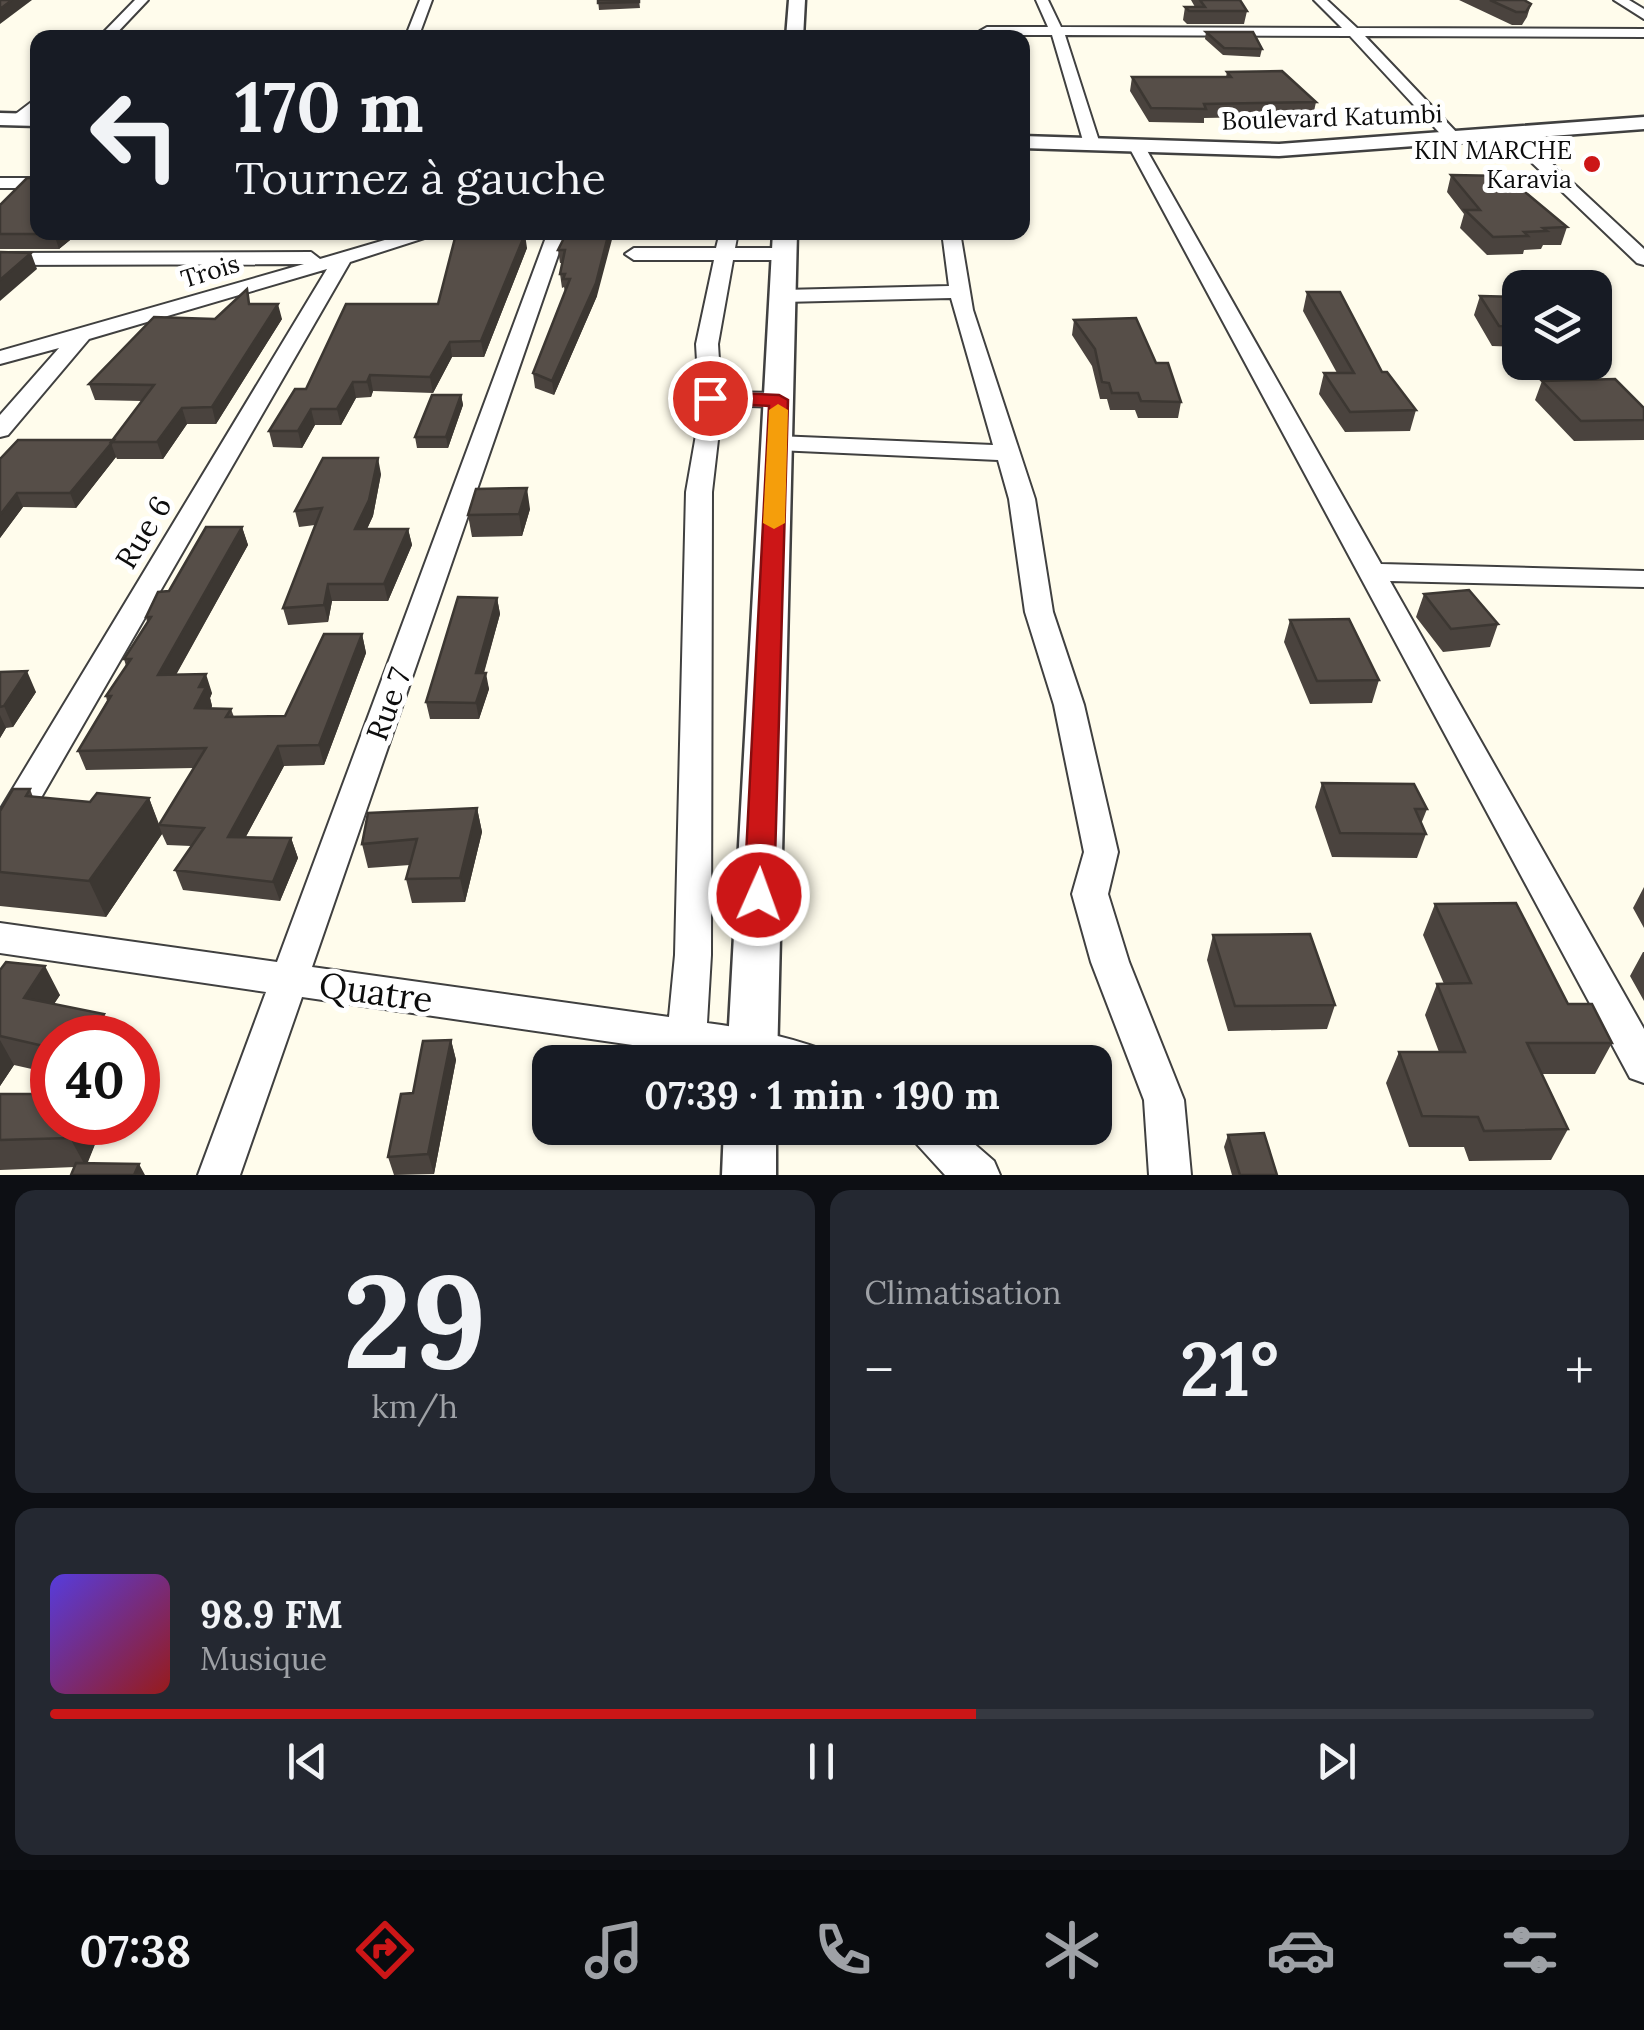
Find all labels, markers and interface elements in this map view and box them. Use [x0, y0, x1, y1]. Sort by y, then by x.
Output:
text: 170 m [235, 62, 424, 151]
icon: left [70, 70, 200, 200]
street label: Boulevard Katumbi [1221, 97, 1443, 137]
place label: KIN MARCHE Karavia [1414, 134, 1572, 195]
text: Tournez à gauche [235, 149, 606, 206]
marker: KIN MARCHE Karavia [1581, 153, 1603, 175]
street label: Trois [177, 247, 243, 295]
map controls [1502, 270, 1612, 380]
button: layers [1502, 270, 1612, 380]
pin [668, 356, 753, 441]
icon: arrive [683, 371, 738, 426]
street label: Rue 6 [107, 489, 179, 575]
street label: Rue 7 [357, 662, 419, 746]
position arrow [707, 843, 811, 947]
street label: Quatre [316, 962, 436, 1022]
speed limit sign: 40 [30, 1015, 160, 1145]
text: 07:39 · 1 min · 190 m [644, 1071, 1000, 1119]
text: 29 [343, 1237, 487, 1404]
text: Climatisation [865, 1272, 1061, 1313]
text: 21° [1180, 1321, 1279, 1417]
text: − [865, 1335, 894, 1405]
text: + [1565, 1335, 1594, 1405]
text: km/h [372, 1386, 458, 1427]
text: 98.9 FM [200, 1590, 343, 1638]
text: Musique [200, 1638, 327, 1679]
icon: previous [280, 1734, 335, 1789]
icon: pause [794, 1734, 849, 1789]
icon: next [1309, 1734, 1364, 1789]
icon: directions [350, 1915, 420, 1985]
icon: music [579, 1915, 649, 1985]
icon: phone [808, 1915, 878, 1985]
icon: climate [1037, 1915, 1107, 1985]
icon: car [1266, 1915, 1336, 1985]
icon: filters [1495, 1915, 1565, 1985]
text: 07:38 [79, 1922, 191, 1979]

